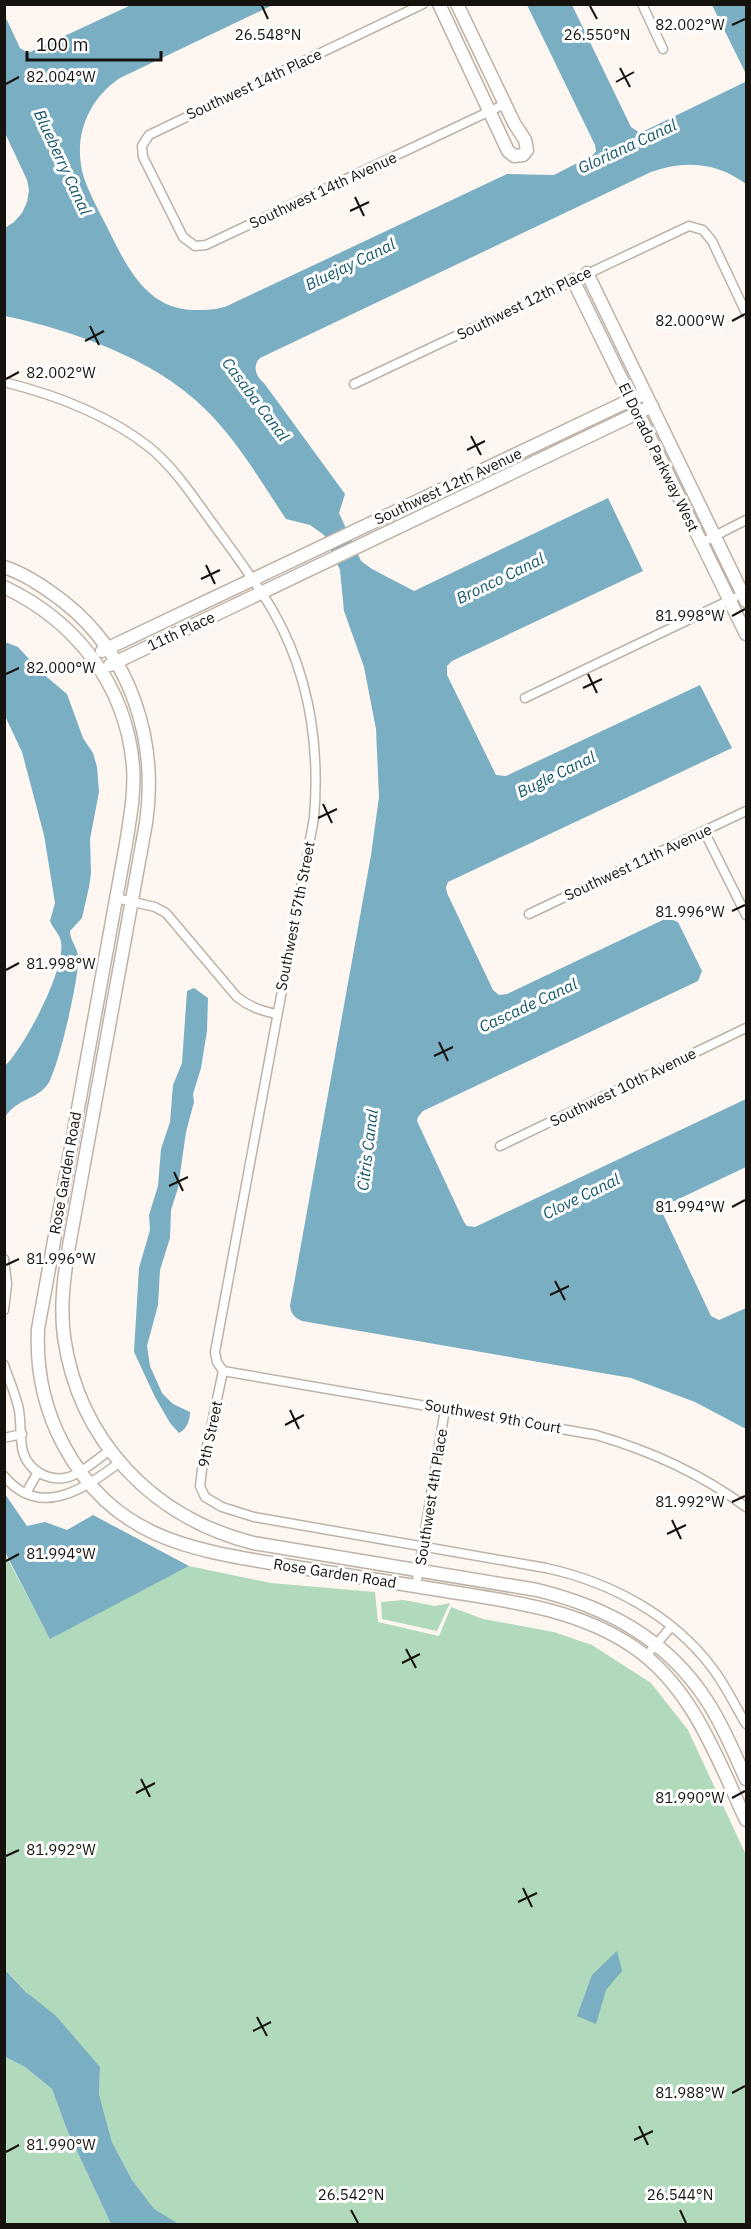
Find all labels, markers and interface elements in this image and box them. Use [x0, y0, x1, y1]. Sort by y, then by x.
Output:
text: 82.002°W [655, 15, 725, 34]
scale bar [27, 24, 160, 62]
text: 26.548°N [235, 25, 301, 44]
text: 26.550°N [564, 25, 630, 44]
text: 100 m [36, 33, 88, 56]
street label: Southwest 14th Place [183, 44, 325, 124]
text: 82.004°W [26, 67, 96, 86]
water label: Blueberry Canal [30, 106, 96, 218]
water label: Gloriana Canal [575, 114, 680, 178]
street label: Southwest 14th Avenue [246, 147, 400, 233]
water label: Bluejay Canal [302, 233, 399, 294]
street label: Southwest 12th Place [454, 262, 594, 344]
text: 82.000°W [655, 311, 725, 330]
water label: Casaba Canal [218, 353, 294, 445]
text: 82.002°W [26, 363, 96, 382]
street label: El Dorado Parkway West [615, 379, 703, 535]
street label: Southwest 12th Avenue [371, 443, 525, 529]
water label: Bronco Canal [453, 548, 548, 608]
text: 81.998°W [655, 606, 725, 625]
street label: 11th Place [144, 607, 218, 655]
text: 82.000°W [26, 658, 96, 677]
water label: Bugle Canal [514, 746, 599, 802]
street label: Southwest 11th Avenue [561, 819, 715, 905]
street label: Southwest 57th Street [271, 840, 319, 992]
text: 81.996°W [655, 902, 725, 921]
text: 81.998°W [26, 954, 96, 973]
water label: Cascade Canal [476, 973, 581, 1036]
street label: Southwest 10th Avenue [547, 1043, 699, 1131]
water label: Citris Canal [352, 1107, 382, 1192]
street label: Rose Garden Road [45, 1110, 85, 1236]
water label: Clove Canal [539, 1168, 623, 1223]
text: 81.994°W [655, 1197, 725, 1216]
text: 81.996°W [26, 1249, 96, 1268]
street label: Southwest 9th Court [423, 1395, 563, 1437]
street label: 9th Street [194, 1399, 226, 1469]
street label: Southwest 4th Place [411, 1427, 451, 1567]
text: 81.992°W [655, 1492, 725, 1511]
text: 81.994°W [26, 1544, 96, 1563]
street label: Rose Garden Road [272, 1554, 398, 1592]
text: 81.990°W [655, 1788, 725, 1807]
text: 81.992°W [26, 1840, 96, 1859]
text: 81.988°W [655, 2083, 725, 2102]
text: 81.990°W [26, 2135, 96, 2154]
text: 26.542°N [318, 2185, 384, 2204]
text: 26.544°N [647, 2185, 713, 2204]

